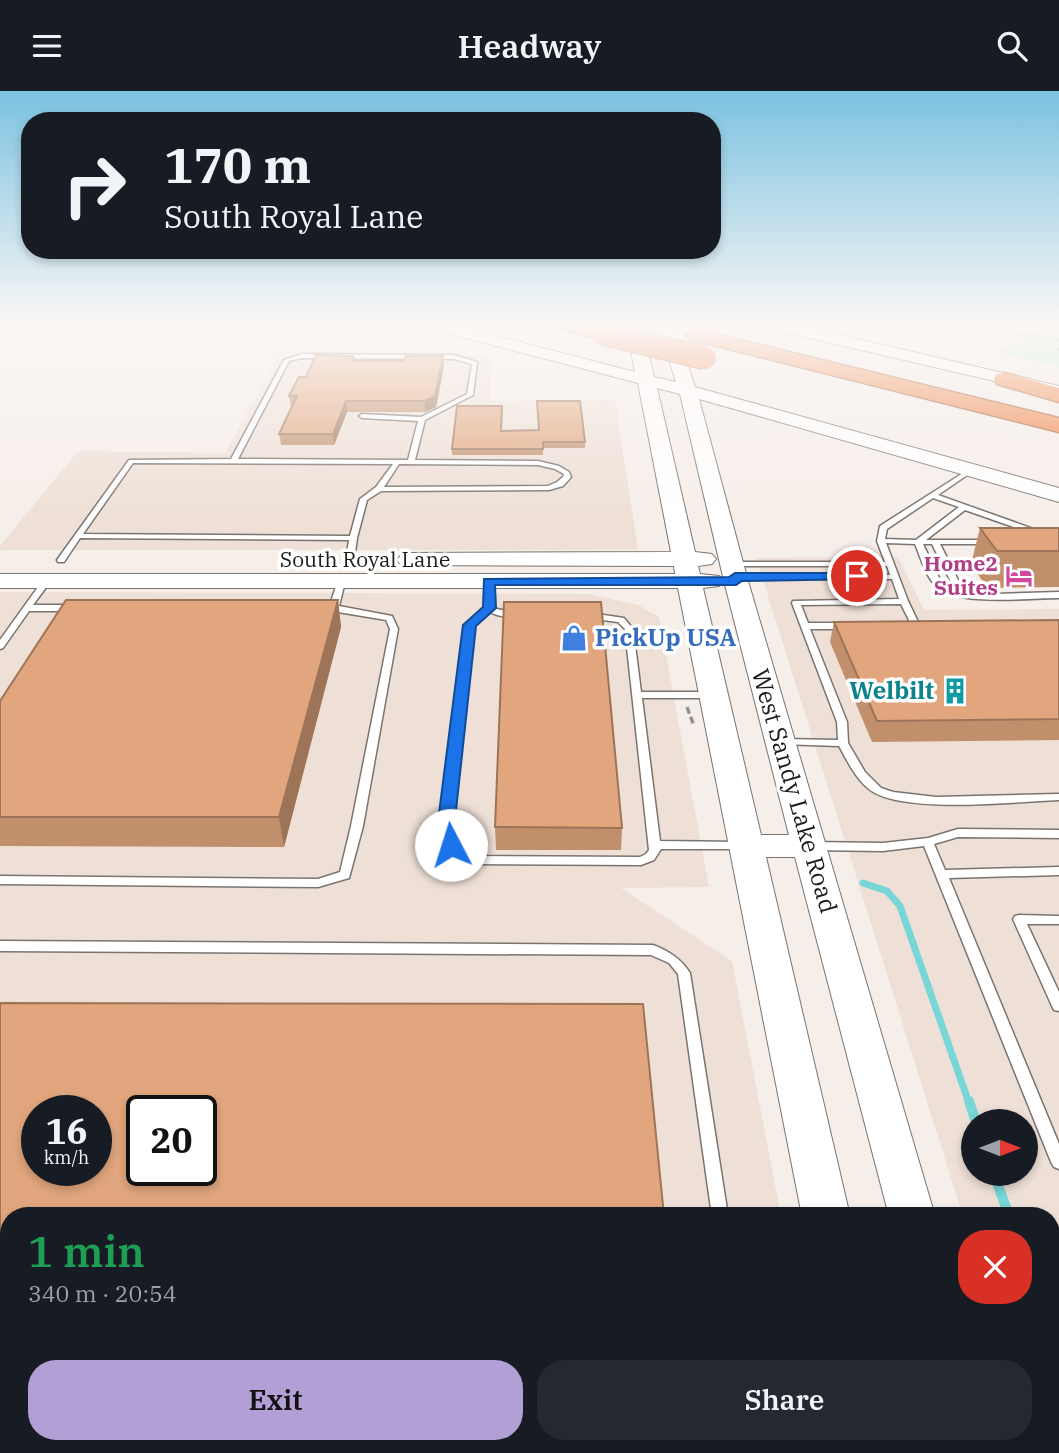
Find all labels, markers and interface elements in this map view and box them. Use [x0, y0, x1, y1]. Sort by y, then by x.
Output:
text: Headway [458, 25, 601, 67]
icon: menu [28, 27, 66, 65]
icon: search [993, 27, 1031, 65]
text: 170 m [164, 133, 311, 196]
icon: right [49, 140, 140, 231]
text: South Royal Lane [164, 195, 424, 237]
street label: South Royal Lane [280, 545, 450, 573]
pin [827, 546, 887, 606]
place label: Home2 Suites [924, 549, 998, 601]
icon: arrive [838, 557, 876, 595]
hotel icon: Home2 Suites [1004, 561, 1034, 591]
place label: PickUp USA [595, 621, 736, 653]
shop icon: PickUp USA [559, 623, 589, 653]
street label: West Sandy Lake Road [745, 665, 845, 917]
place label: Welbilt [849, 674, 934, 706]
building icon: Welbilt [940, 676, 970, 706]
position arrow [414, 808, 488, 882]
speed limit sign: 20 [126, 1095, 217, 1186]
text: 16 [45, 1108, 88, 1154]
north arrow [961, 1109, 1038, 1187]
map controls [961, 1109, 1038, 1186]
text: km/h [44, 1146, 89, 1169]
text: 1 min [28, 1224, 145, 1279]
button: close [958, 1230, 1032, 1304]
text: 340 m · 20:54 [28, 1278, 177, 1308]
button: Exit [28, 1360, 523, 1440]
button: Share [537, 1360, 1032, 1440]

